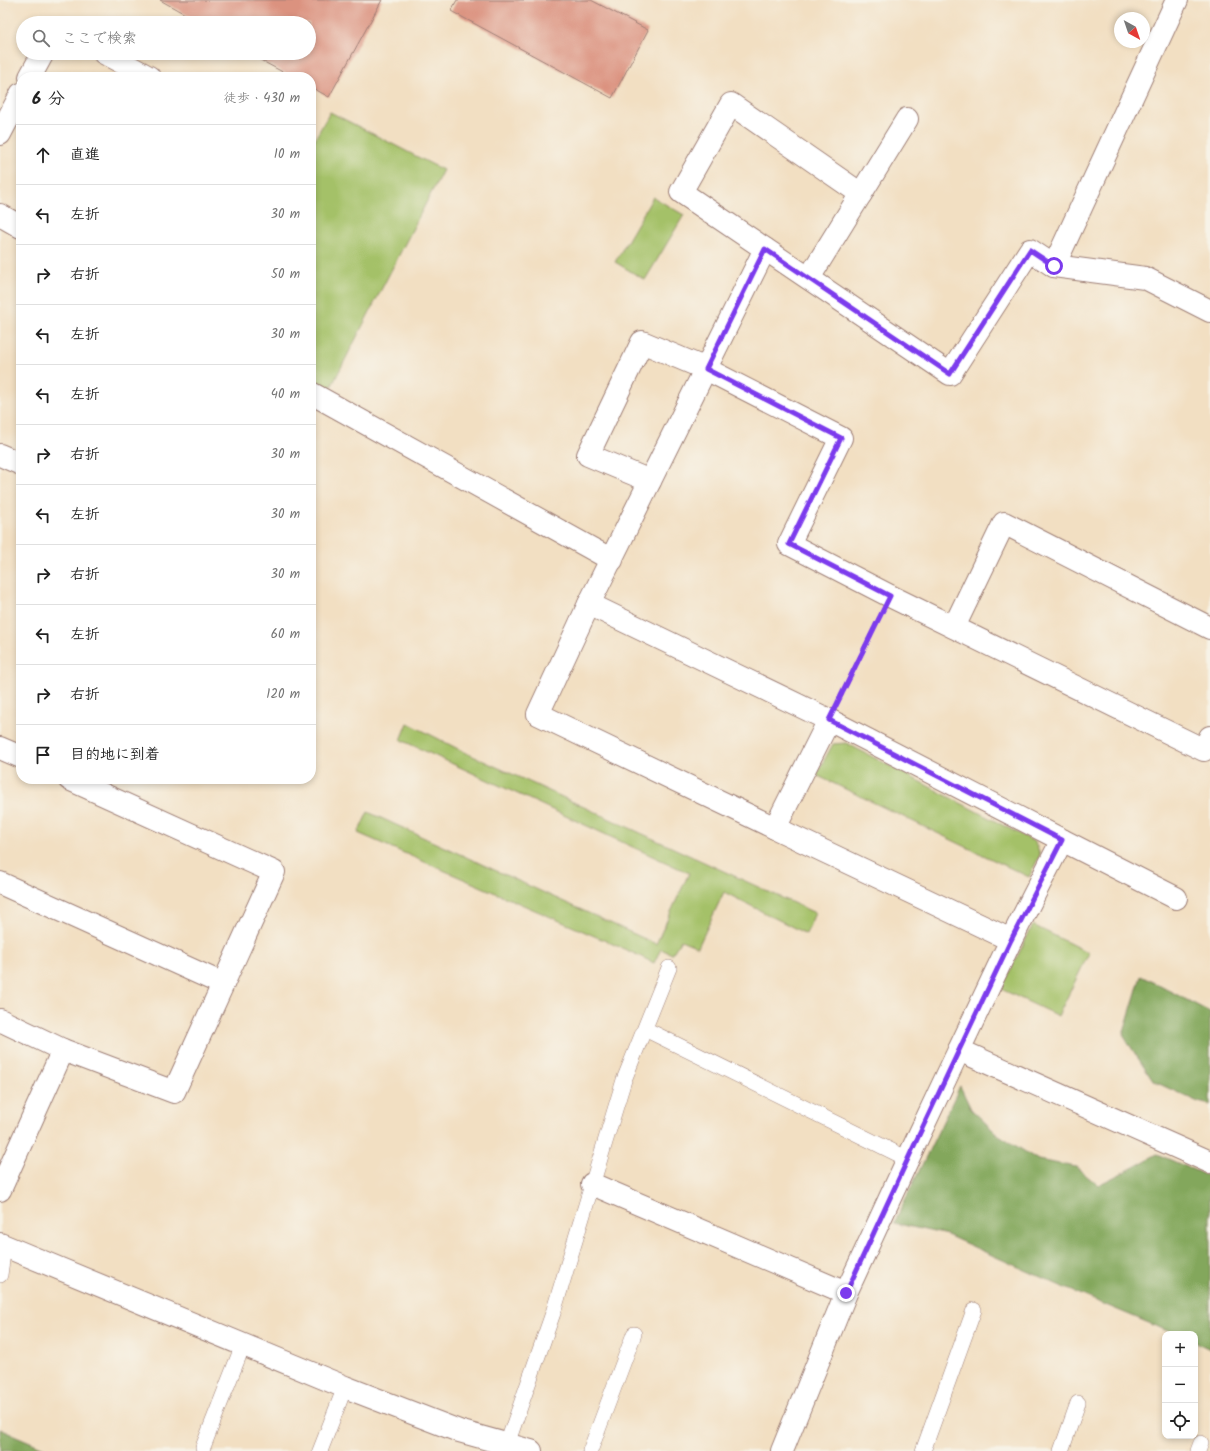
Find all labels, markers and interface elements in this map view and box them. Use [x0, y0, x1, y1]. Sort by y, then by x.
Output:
north arrow [1114, 12, 1150, 48]
search box [16, 16, 316, 60]
icon: search [30, 27, 52, 49]
text: ここで検索 [62, 27, 137, 51]
text: 6 分 [32, 86, 65, 113]
text: 徒歩 · 430 m [224, 88, 300, 109]
text: 直進 [70, 143, 100, 167]
icon: ahead [32, 144, 54, 166]
text: 10 m [274, 144, 300, 165]
text: 左折 [70, 203, 100, 227]
icon: left [32, 204, 54, 226]
text: 30 m [271, 204, 300, 225]
route start [1045, 257, 1063, 275]
text: 右折 [70, 263, 100, 287]
icon: right [32, 264, 54, 286]
text: 50 m [271, 264, 300, 285]
text: 左折 [70, 323, 100, 347]
icon: left [32, 324, 54, 346]
text: 30 m [271, 324, 300, 345]
text: 左折 [70, 383, 100, 407]
icon: left [32, 384, 54, 406]
text: 40 m [271, 384, 300, 405]
text: 右折 [70, 443, 100, 467]
icon: right [32, 444, 54, 466]
text: 30 m [271, 444, 300, 465]
text: 左折 [70, 503, 100, 527]
icon: left [32, 504, 54, 526]
text: 30 m [271, 504, 300, 525]
text: 右折 [70, 563, 100, 587]
icon: right [32, 564, 54, 586]
text: 30 m [271, 564, 300, 585]
text: 左折 [70, 623, 100, 647]
icon: left [32, 624, 54, 646]
text: 60 m [271, 624, 300, 645]
text: 右折 [70, 683, 100, 707]
icon: right [32, 684, 54, 706]
text: 120 m [266, 684, 300, 705]
text: 目的地に到着 [70, 743, 160, 767]
icon: arrive [32, 744, 54, 766]
route end [837, 1284, 855, 1302]
map controls [1162, 1331, 1198, 1439]
button: + [1162, 1331, 1198, 1367]
button: − [1162, 1367, 1198, 1403]
button: locate [1162, 1403, 1198, 1439]

